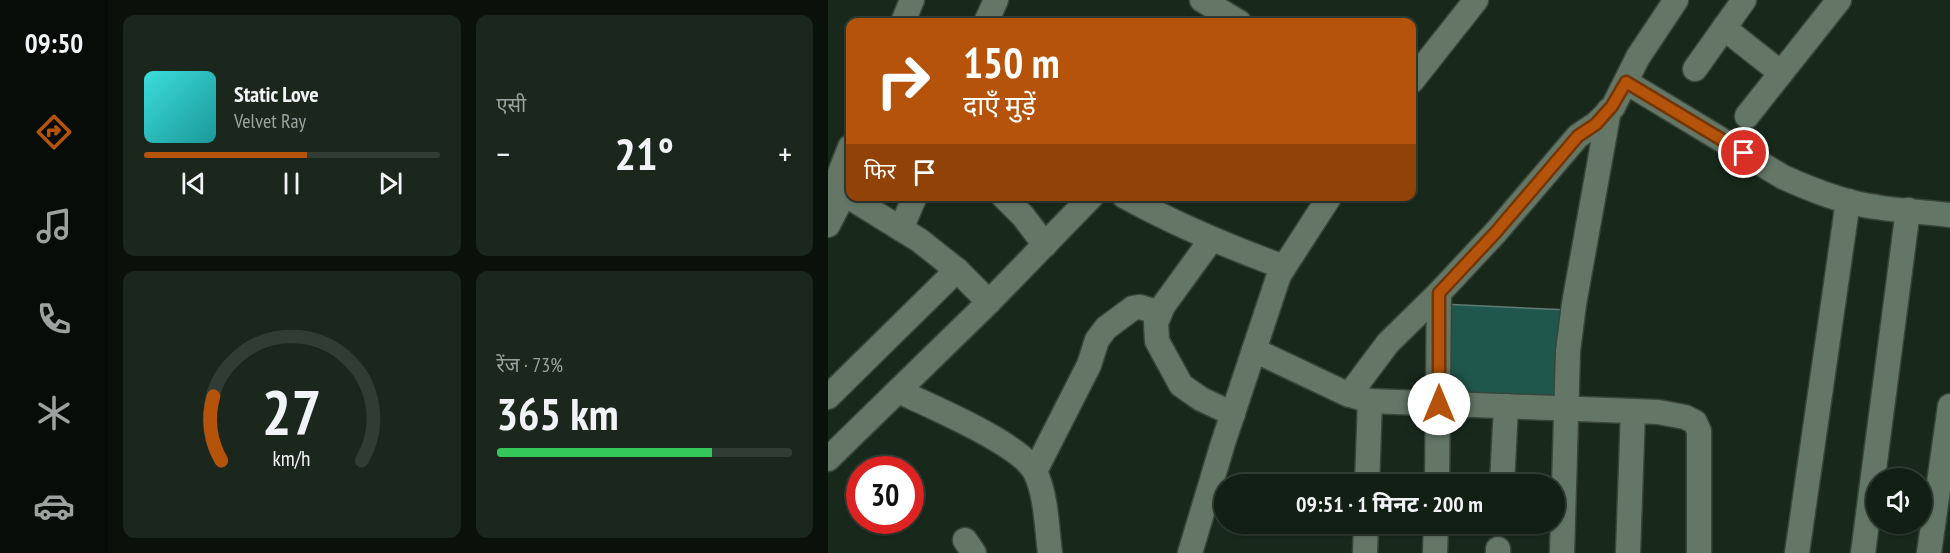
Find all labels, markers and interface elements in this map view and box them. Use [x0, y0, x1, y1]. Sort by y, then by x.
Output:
text: 09:50 [25, 26, 83, 60]
text: 150 m [963, 35, 1060, 90]
icon: right [864, 42, 942, 120]
text: Static Love [234, 80, 319, 108]
text: दाएँ मुड़ें [963, 88, 1036, 122]
text: एसी [497, 92, 526, 118]
text: Velvet Ray [234, 108, 306, 134]
icon: directions [33, 111, 75, 153]
text: 21° [615, 124, 674, 182]
pin [1718, 127, 1769, 178]
text: − [497, 132, 510, 175]
text: + [778, 132, 792, 175]
icon: arrive [1727, 136, 1760, 169]
icon: arrive [908, 156, 941, 189]
text: फिर [864, 157, 896, 185]
icon: previous [177, 167, 210, 200]
icon: pause [275, 167, 308, 200]
icon: next [374, 167, 407, 200]
icon: music [33, 205, 75, 247]
icon: phone [33, 298, 75, 340]
text: रेंज · 73% [497, 352, 563, 378]
text: 27 [262, 371, 322, 452]
position arrow [1407, 372, 1471, 436]
text: 365 km [497, 384, 619, 442]
icon: climate [33, 392, 75, 434]
text: km/h [273, 445, 311, 473]
speed limit sign: 30 [846, 456, 924, 534]
map controls [1866, 468, 1932, 534]
button: sound [1866, 468, 1932, 534]
icon: car [33, 485, 75, 527]
text: 09:51 · 1 मिनट · 200 m [1296, 490, 1483, 518]

